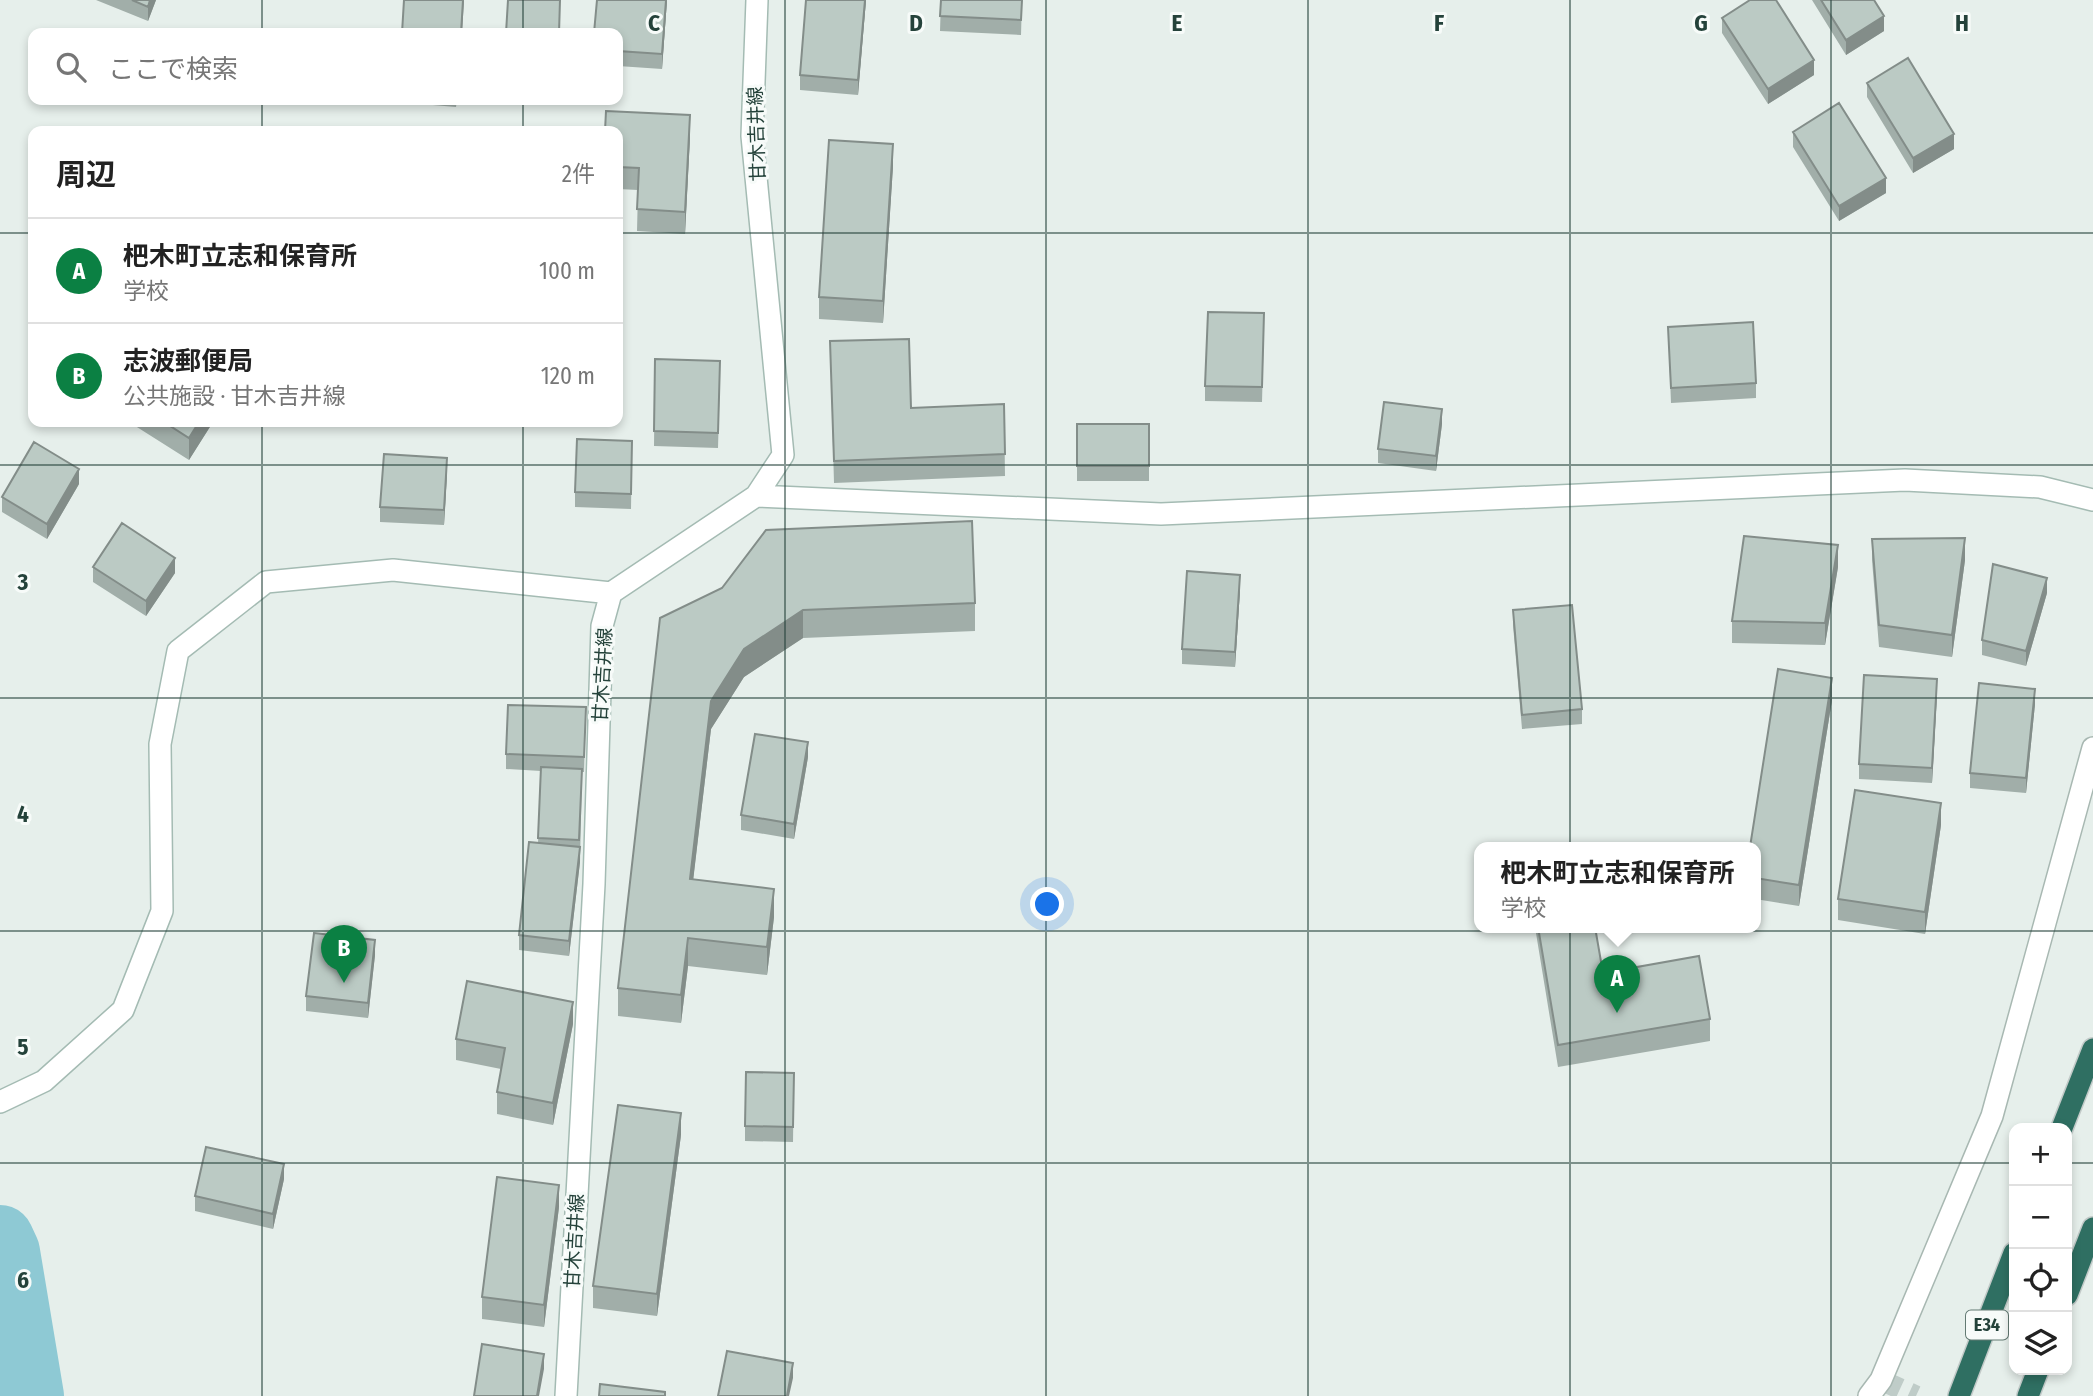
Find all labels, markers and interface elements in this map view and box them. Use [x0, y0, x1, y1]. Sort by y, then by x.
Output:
text: C [648, 9, 660, 37]
text: D [909, 9, 923, 37]
text: E [1172, 9, 1183, 37]
text: F [1434, 9, 1444, 37]
text: G [1694, 9, 1708, 37]
text: H [1955, 9, 1969, 37]
search box [28, 28, 623, 105]
icon: search [52, 48, 90, 86]
text: ここで検索 [108, 54, 238, 85]
street label: 甘木吉井線 [743, 86, 770, 182]
text: 周辺 [56, 157, 116, 193]
text: 2件 [562, 160, 595, 188]
text: 杷木町立志和保育所 [123, 241, 357, 272]
text: A [73, 257, 85, 285]
text: 100 m [539, 257, 595, 285]
text: 学校 [123, 277, 169, 305]
text: 志波郵便局 [123, 346, 253, 377]
text: B [73, 362, 85, 390]
text: 120 m [541, 362, 595, 390]
text: 公共施設 · 甘木吉井線 [123, 382, 346, 410]
text: 3 [17, 568, 29, 596]
street label: 甘木吉井線 [589, 627, 616, 723]
text: 4 [17, 800, 29, 828]
popup [1474, 842, 1761, 933]
text: 杷木町立志和保育所 [1500, 858, 1735, 889]
your location [1030, 887, 1064, 921]
text: 学校 [1500, 894, 1546, 922]
pin: B [321, 925, 367, 983]
pin: A [1594, 955, 1640, 1013]
text: 5 [17, 1033, 29, 1061]
map controls [2009, 1123, 2072, 1375]
button: + [2009, 1123, 2072, 1186]
button: − [2009, 1186, 2072, 1249]
street label: 甘木吉井線 [561, 1193, 588, 1289]
button: locate [2009, 1249, 2072, 1312]
text: 6 [17, 1266, 29, 1294]
road number: E34 [1966, 1310, 2008, 1340]
button: layers [2009, 1312, 2072, 1375]

